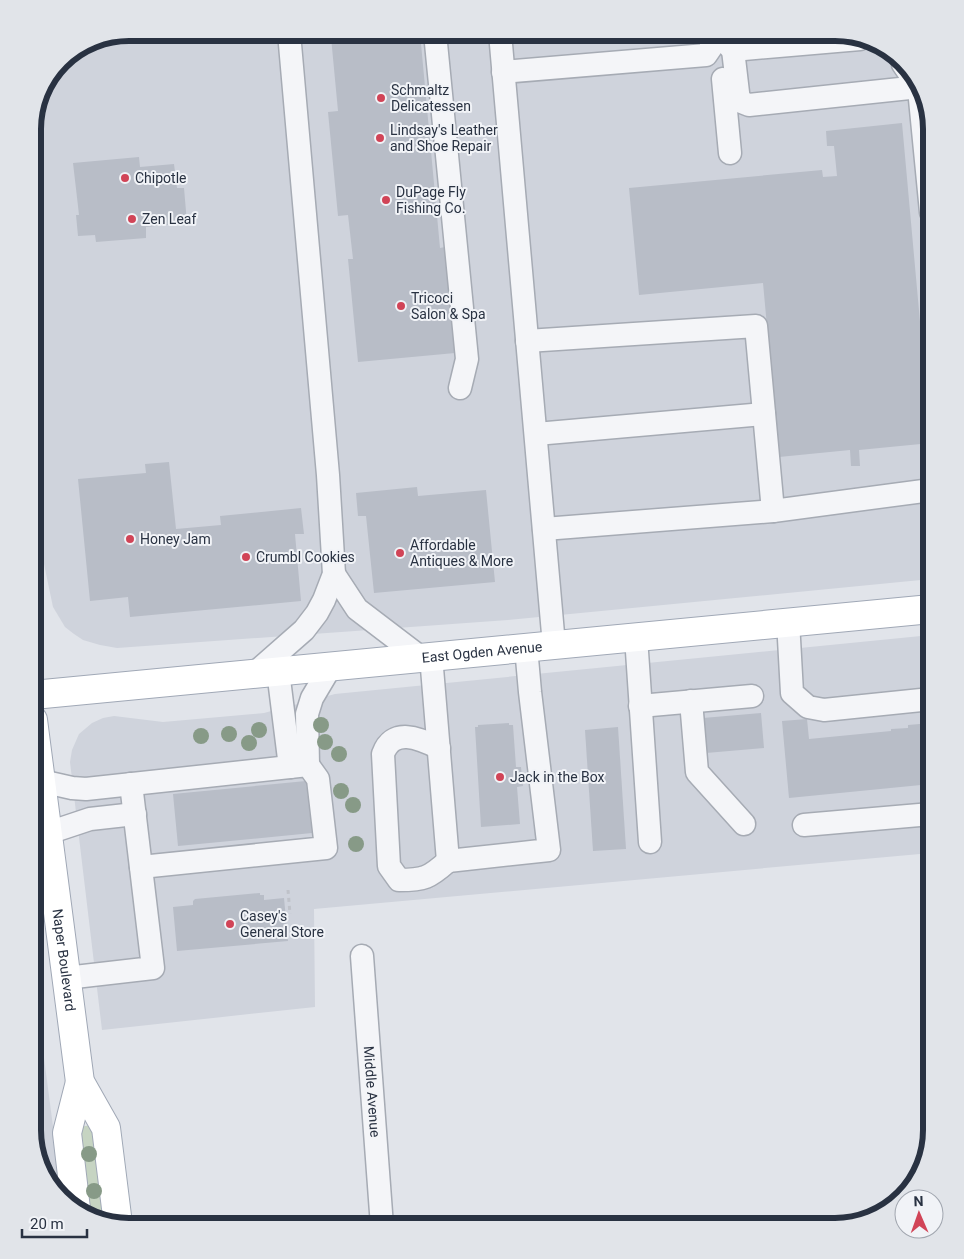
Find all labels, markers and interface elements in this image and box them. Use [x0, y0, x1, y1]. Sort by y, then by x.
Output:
place label: Schmaltz Delicatessen [391, 82, 471, 114]
marker: Schmaltz Delicatessen [375, 92, 387, 104]
place label: Lindsay's Leather and Shoe Repair [390, 122, 498, 154]
marker: Lindsay's Leather and Shoe Repair [374, 132, 386, 144]
place label: Chipotle [135, 170, 186, 186]
marker: Chipotle [119, 172, 131, 184]
place label: DuPage Fly Fishing Co. [396, 184, 466, 216]
marker: DuPage Fly Fishing Co. [380, 194, 392, 206]
place label: Zen Leaf [142, 211, 196, 227]
marker: Zen Leaf [126, 213, 138, 225]
place label: Tricoci Salon & Spa [411, 290, 486, 322]
marker: Tricoci Salon & Spa [395, 300, 407, 312]
place label: Honey Jam [140, 531, 211, 547]
marker: Honey Jam [124, 533, 136, 545]
place label: Affordable Antiques & More [410, 537, 513, 569]
marker: Affordable Antiques & More [394, 547, 406, 559]
place label: Crumbl Cookies [256, 549, 355, 565]
marker: Crumbl Cookies [240, 551, 252, 563]
street label: East Ogden Avenue [421, 638, 543, 666]
place label: Jack in the Box [510, 769, 605, 785]
marker: Jack in the Box [494, 771, 506, 783]
street label: Naper Boulevard [50, 908, 79, 1012]
place label: Casey's General Store [240, 908, 324, 940]
marker: Casey's General Store [224, 918, 236, 930]
street label: Middle Avenue [361, 1045, 383, 1138]
north arrow [894, 1189, 944, 1239]
text: N [913, 1193, 924, 1209]
scale bar [22, 1206, 88, 1238]
text: 20 m [30, 1215, 64, 1233]

